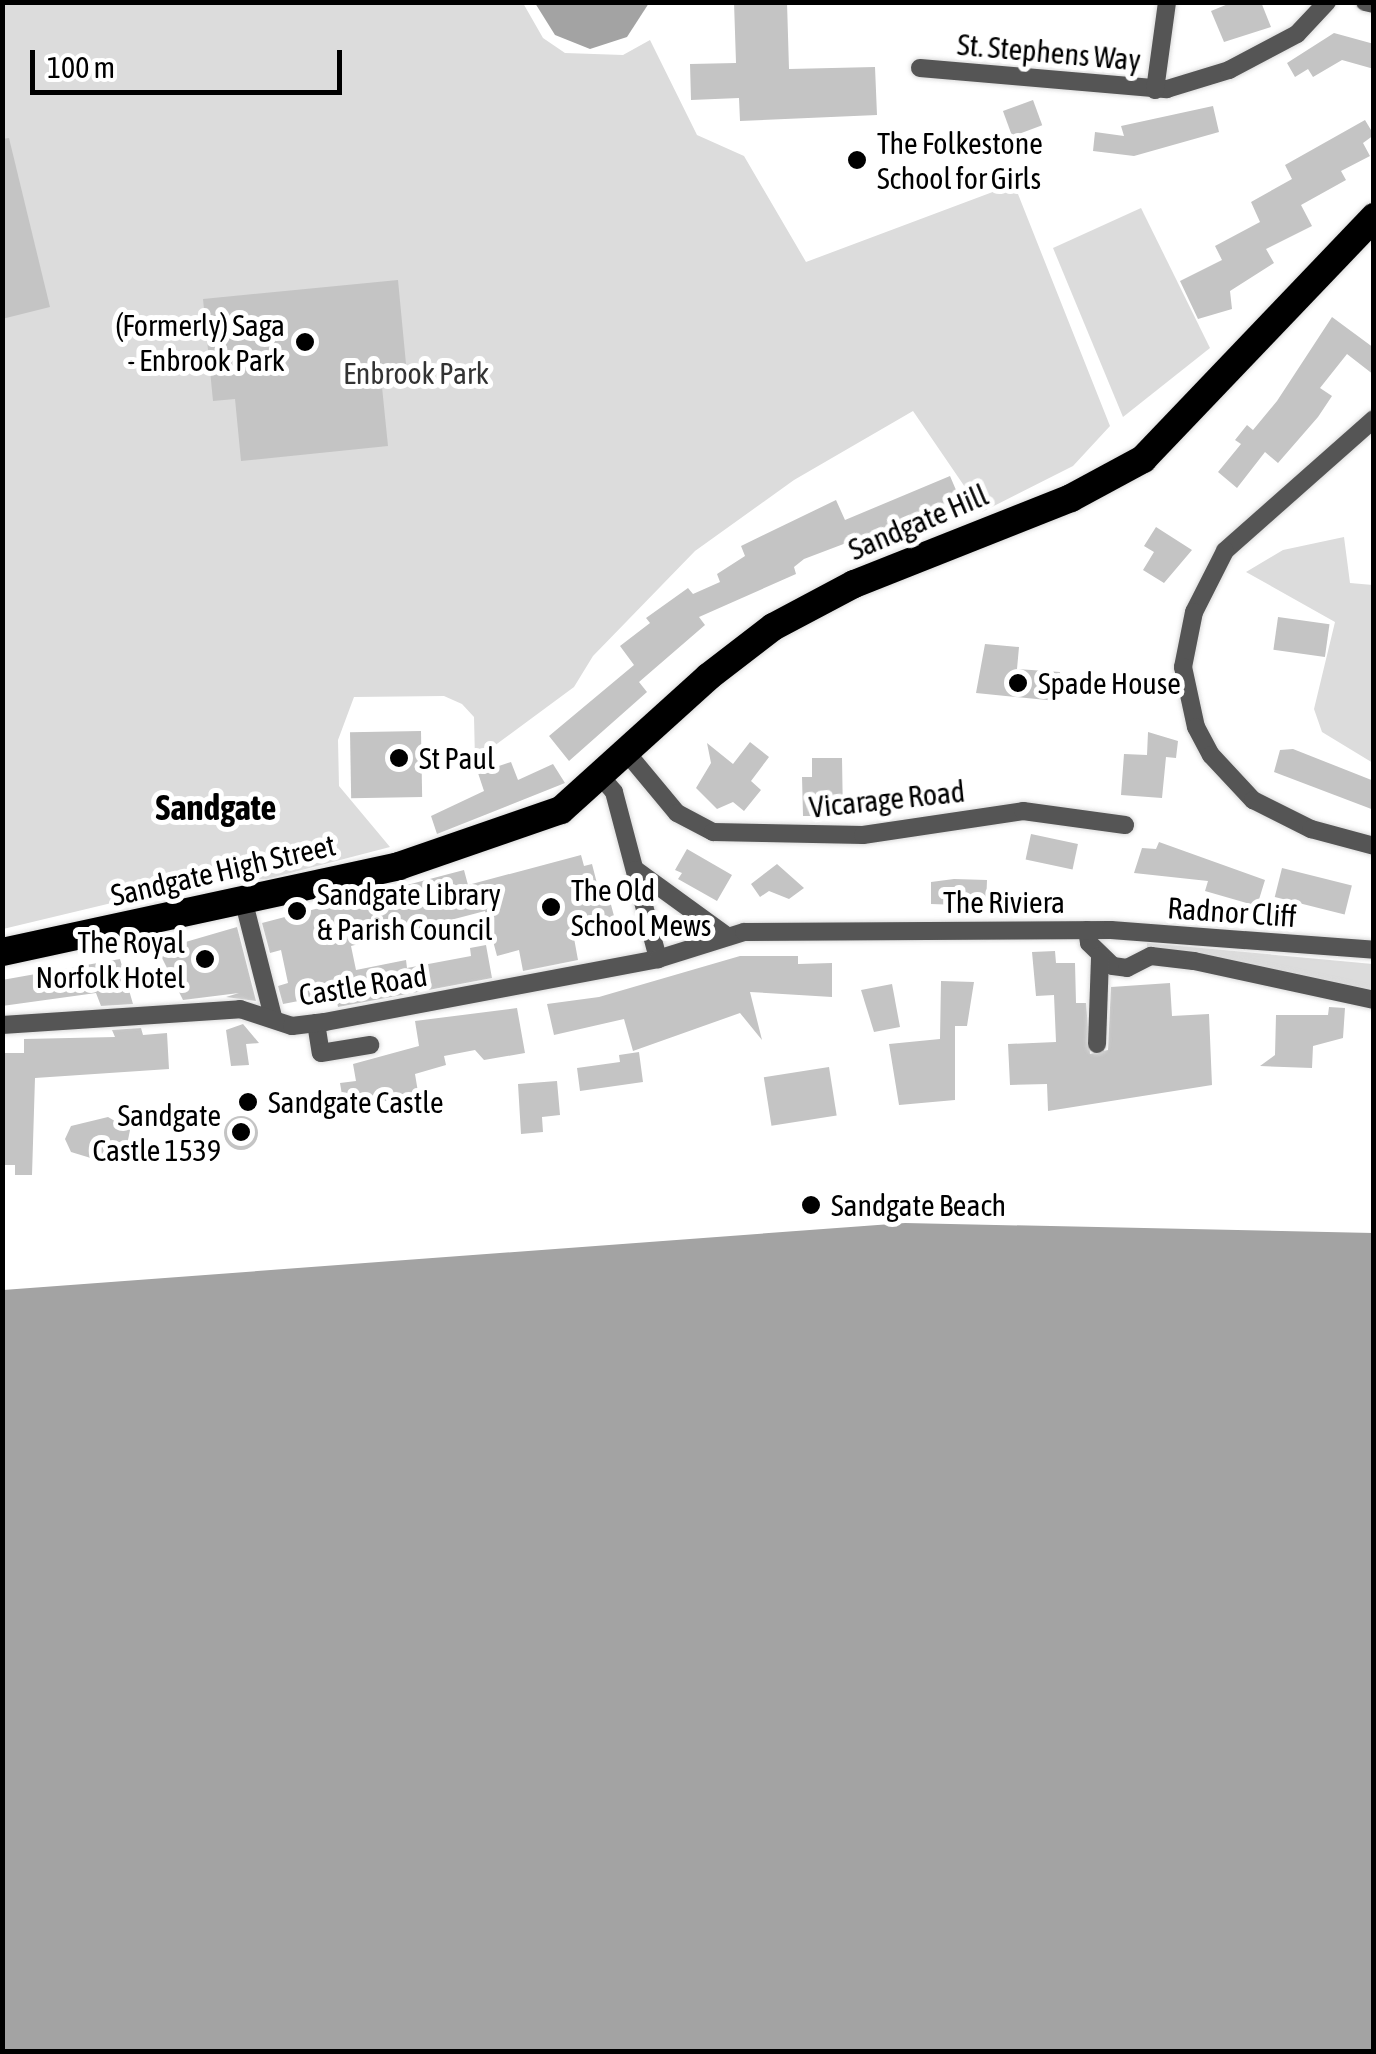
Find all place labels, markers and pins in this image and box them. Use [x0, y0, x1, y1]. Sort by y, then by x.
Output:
place label: The Folkestone School for Girls [877, 125, 1043, 196]
marker: The Folkestone School for Girls [846, 149, 868, 171]
place label: (Formerly) Saga - Enbrook Park [115, 307, 285, 378]
marker: (Formerly) Saga - Enbrook Park [294, 331, 316, 353]
place label: Spade House [1038, 665, 1181, 701]
marker: Spade House [1007, 672, 1029, 694]
place label: St Paul [419, 740, 495, 776]
marker: St Paul [388, 747, 410, 769]
place label: The Old School Mews [571, 872, 711, 942]
place label: Sandgate Library & Parish Council [317, 876, 501, 946]
marker: The Old School Mews [540, 896, 562, 918]
marker: Sandgate Library & Parish Council [286, 900, 308, 922]
place label: The Royal Norfolk Hotel [36, 924, 185, 994]
marker: The Royal Norfolk Hotel [194, 948, 216, 970]
place label: Sandgate Castle [268, 1084, 444, 1120]
marker: Sandgate Castle [237, 1091, 259, 1113]
place label: Sandgate Castle 1539 [93, 1097, 221, 1168]
marker: Sandgate Castle 1539 [230, 1121, 252, 1143]
place label: Sandgate Beach [831, 1187, 1006, 1223]
marker: Sandgate Beach [800, 1194, 822, 1216]

